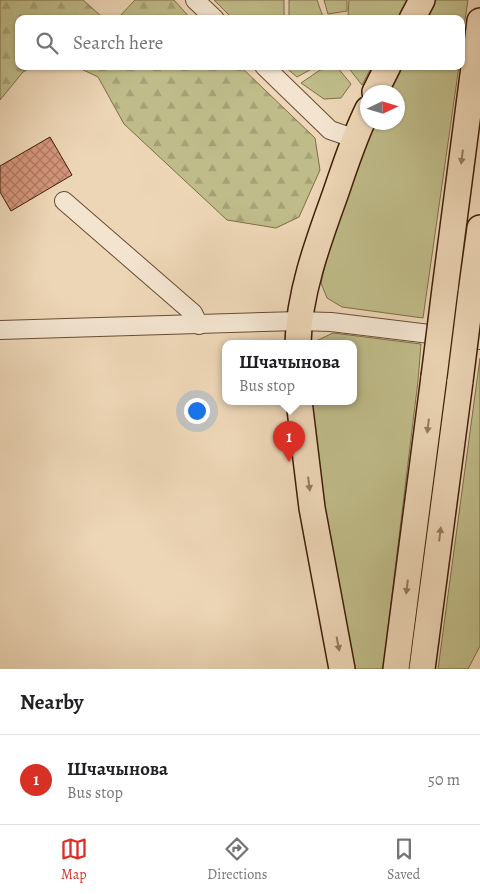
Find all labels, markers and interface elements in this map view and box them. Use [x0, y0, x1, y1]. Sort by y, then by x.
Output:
search box [15, 15, 465, 70]
icon: search [33, 29, 61, 57]
text: Search here [73, 30, 163, 56]
north arrow [360, 85, 405, 130]
one-way arrow [458, 149, 466, 165]
popup [222, 340, 357, 405]
text: Шчачынова [239, 349, 340, 375]
text: Bus stop [239, 375, 295, 397]
your location [184, 398, 210, 424]
one-way arrow [424, 418, 432, 434]
pin: 1 [273, 421, 305, 462]
one-way arrow [305, 476, 313, 492]
one-way arrow [436, 526, 444, 542]
one-way arrow [403, 579, 411, 595]
one-way arrow [334, 636, 342, 652]
text: Nearby [20, 688, 83, 716]
text: Шчачынова [67, 756, 168, 782]
text: 1 [33, 769, 39, 791]
text: 50 m [428, 769, 460, 791]
text: Bus stop [67, 782, 123, 804]
tab: Map [60, 835, 88, 884]
tab: Directions [207, 835, 267, 884]
tab: Saved [387, 835, 420, 884]

